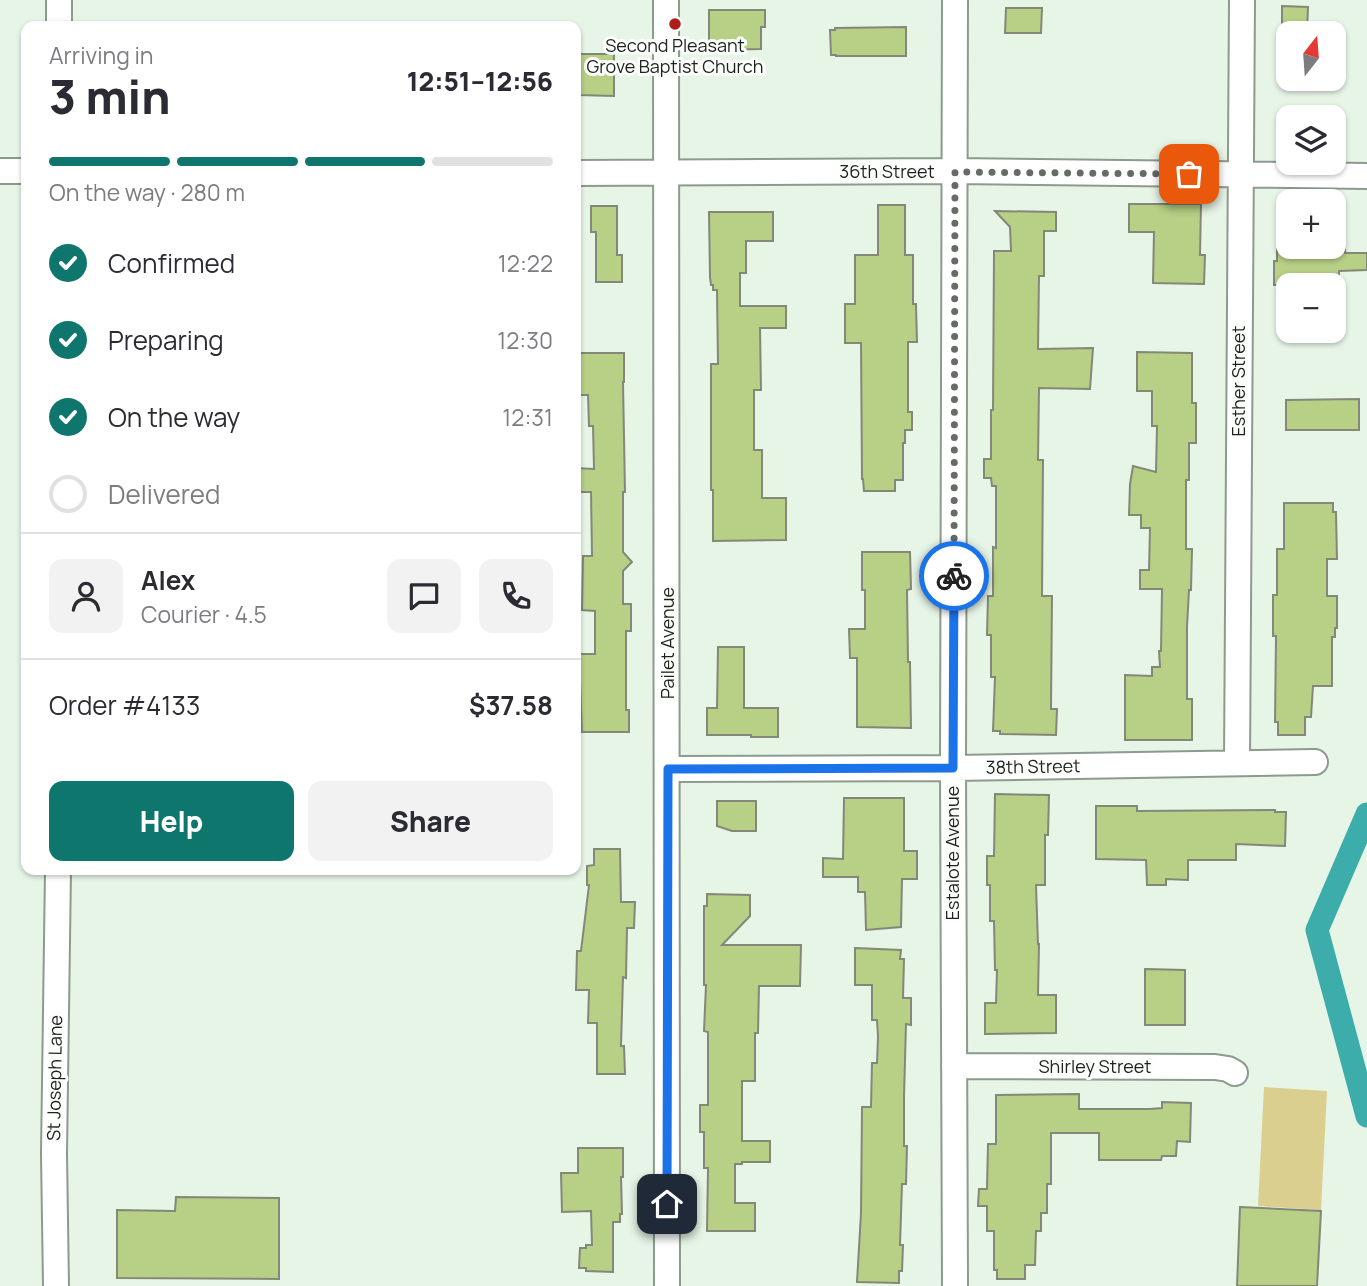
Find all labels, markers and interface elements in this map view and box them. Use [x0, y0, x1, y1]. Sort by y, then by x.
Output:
marker: Second Pleasant Grove Baptist Church [667, 16, 683, 32]
north arrow [1276, 21, 1346, 91]
map controls [1276, 21, 1346, 343]
place label: Second Pleasant Grove Baptist Church [587, 33, 763, 78]
text: Arriving in [49, 39, 154, 71]
text: 12:51–12:56 [407, 63, 553, 99]
text: 3 min [49, 65, 170, 128]
button: layers [1276, 105, 1346, 175]
pin [1159, 144, 1219, 204]
icon: bag [1170, 155, 1208, 193]
street label: 36th Street [839, 159, 935, 183]
text: On the way · 280 m [49, 176, 245, 208]
button: + [1276, 189, 1346, 259]
icon: check [49, 244, 87, 282]
text: Confirmed [108, 245, 235, 281]
text: 12:22 [498, 247, 553, 279]
button: − [1276, 273, 1346, 343]
icon: check [49, 321, 87, 359]
text: Preparing [108, 322, 224, 358]
text: 12:30 [497, 324, 553, 356]
street label: Esther Street [1226, 325, 1250, 437]
icon: check [49, 398, 87, 436]
text: On the way [108, 399, 240, 435]
text: 12:31 [502, 401, 553, 433]
text: Delivered [108, 476, 220, 512]
courier [919, 541, 989, 611]
icon: bike [935, 557, 973, 595]
button: person [49, 559, 123, 633]
button: chat [387, 559, 461, 633]
button: phone [479, 559, 553, 633]
text: Alex [141, 562, 195, 598]
street label: Pailet Avenue [655, 587, 679, 699]
text: Courier · 4.5 [141, 598, 267, 630]
text: Order #4133 [49, 687, 200, 723]
text: $37.58 [469, 687, 553, 723]
street label: 38th Street [985, 753, 1081, 779]
button: Help [49, 781, 294, 861]
button: Share [308, 781, 553, 861]
street label: Estalote Avenue [940, 786, 964, 920]
street label: St Joseph Lane [41, 1015, 67, 1141]
street label: Shirley Street [1039, 1054, 1152, 1078]
pin [637, 1174, 697, 1234]
icon: home [648, 1185, 686, 1223]

